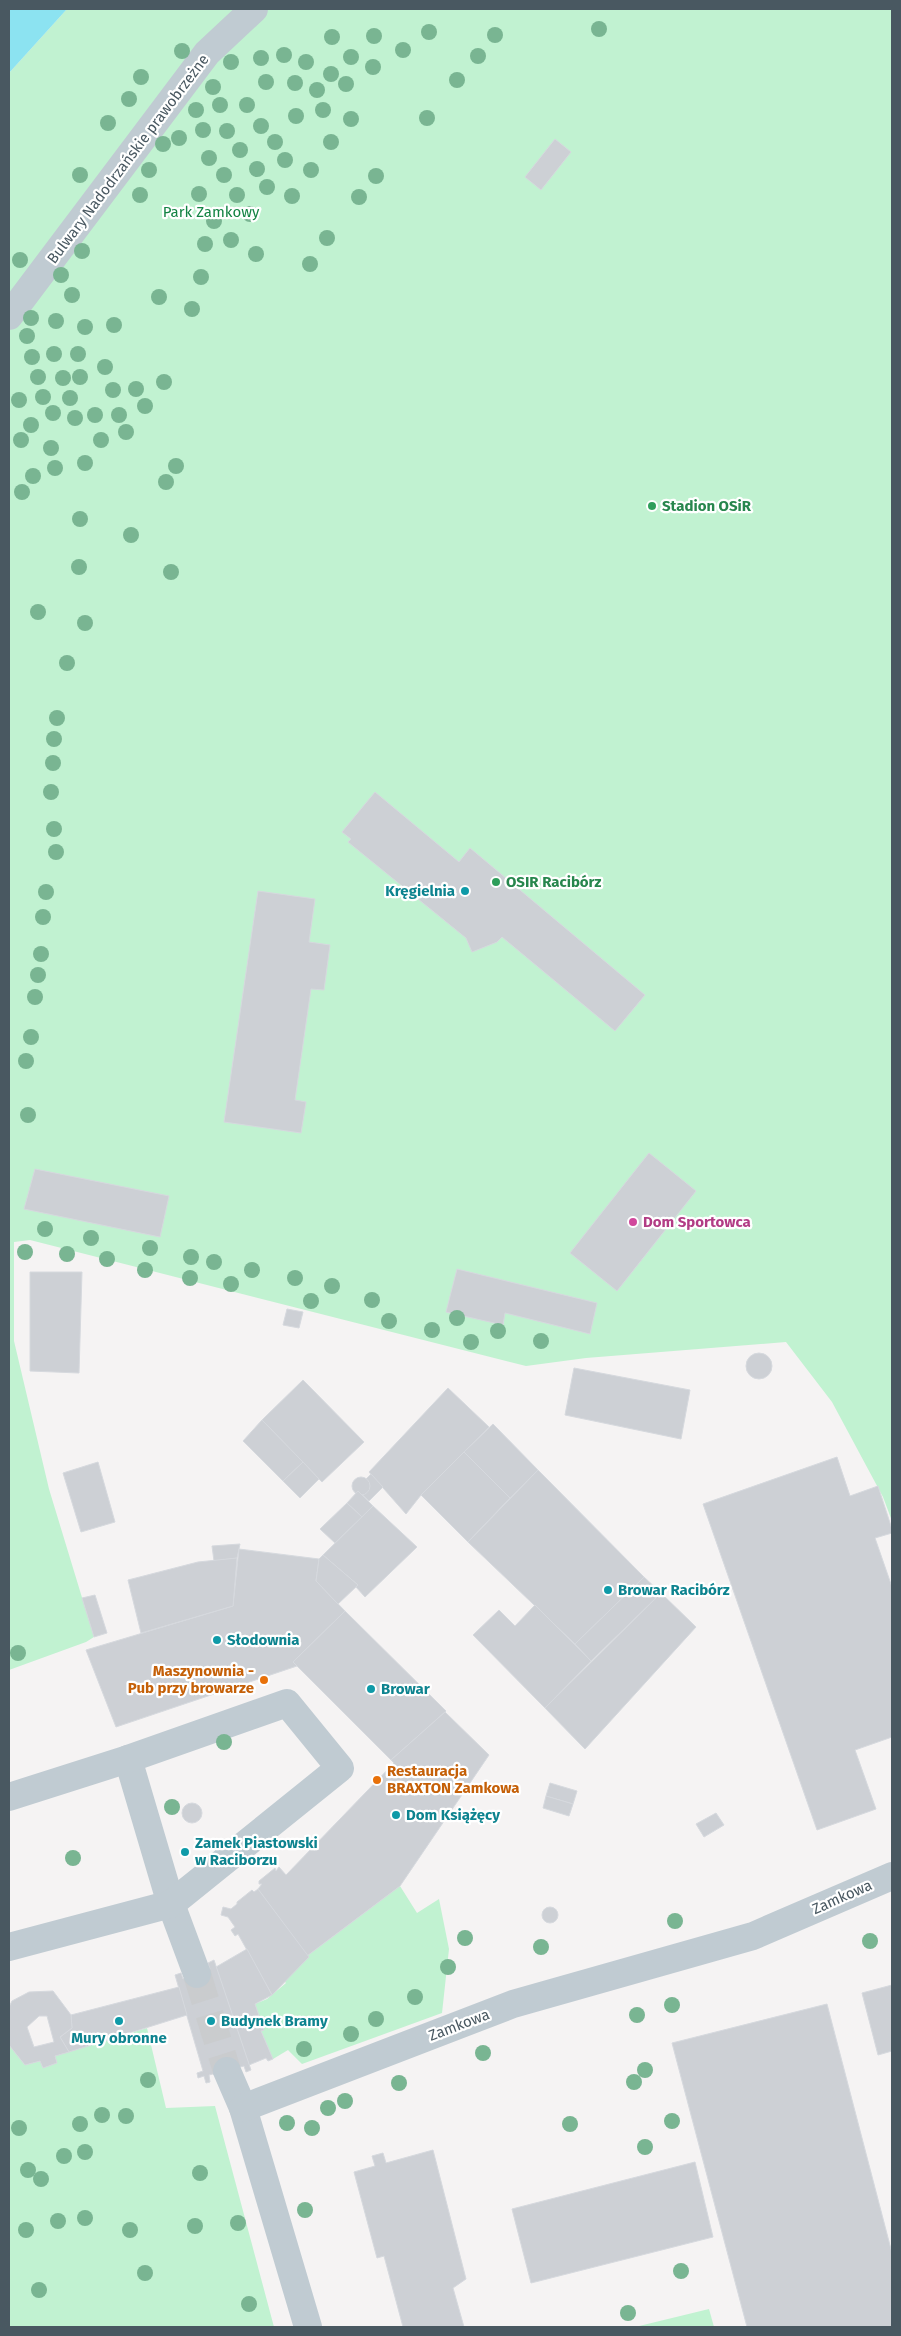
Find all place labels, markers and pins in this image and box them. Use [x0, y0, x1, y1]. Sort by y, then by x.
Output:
place label: Stadion OSiR [662, 497, 752, 515]
marker: Stadion OSiR [646, 500, 658, 512]
place label: OSIR Racibórz [506, 873, 601, 891]
marker: OSIR Racibórz [490, 876, 502, 888]
place label: Kręgielnia [385, 882, 455, 900]
marker: Kręgielnia [459, 885, 471, 897]
place label: Dom Sportowca [643, 1213, 751, 1231]
marker: Dom Sportowca [627, 1216, 639, 1228]
place label: Browar Racibórz [618, 1581, 730, 1599]
marker: Browar Racibórz [602, 1584, 614, 1596]
place label: Słodownia [227, 1631, 300, 1649]
marker: Słodownia [211, 1634, 223, 1646]
place label: Maszynownia - Pub przy browarze [128, 1662, 254, 1697]
marker: Maszynownia - Pub przy browarze [258, 1674, 270, 1686]
place label: Browar [381, 1680, 431, 1698]
marker: Browar [365, 1683, 377, 1695]
place label: Restauracja BRAXTON Zamkowa [387, 1762, 519, 1797]
marker: Restauracja BRAXTON Zamkowa [371, 1774, 383, 1786]
place label: Dom Książęcy [406, 1806, 500, 1824]
marker: Dom Książęcy [390, 1809, 402, 1821]
place label: Zamek Piastowski w Raciborzu [195, 1834, 318, 1869]
marker: Zamek Piastowski w Raciborzu [179, 1846, 191, 1858]
place label: Budynek Bramy [221, 2012, 328, 2030]
marker: Mury obronne [113, 2015, 125, 2027]
marker: Budynek Bramy [205, 2015, 217, 2027]
place label: Mury obronne [71, 2029, 167, 2047]

